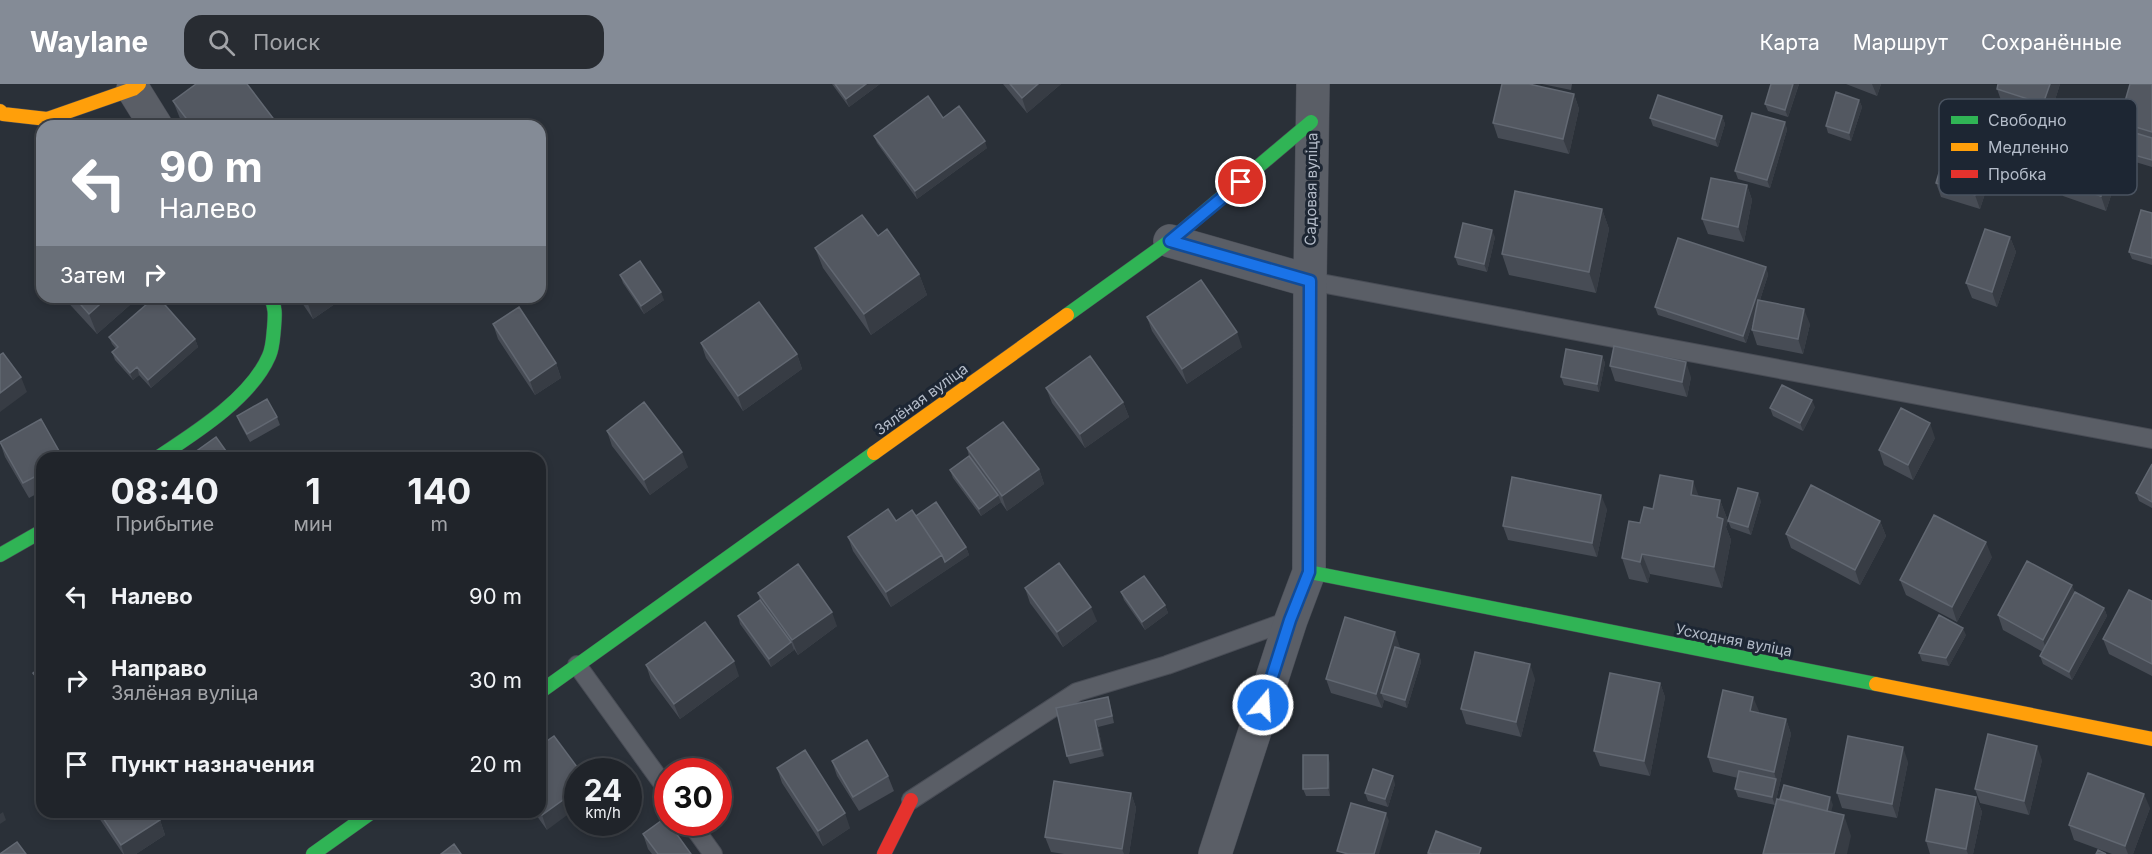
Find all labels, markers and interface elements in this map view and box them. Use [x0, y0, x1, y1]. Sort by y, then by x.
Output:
search box [184, 15, 604, 69]
text: Waylane [30, 25, 148, 59]
icon: search [205, 26, 238, 59]
text: Поиск [253, 29, 320, 55]
text: Карта [1759, 30, 1820, 55]
text: Маршрут [1853, 30, 1948, 55]
text: Сохранённые [1981, 30, 2122, 55]
legend [1939, 99, 2137, 195]
text: Свободно [1988, 110, 2067, 130]
street label: Садовая вуліца [1301, 132, 1321, 246]
text: Медленно [1988, 137, 2069, 157]
text: 90 m [159, 141, 263, 192]
icon: left [60, 144, 138, 222]
pin [1215, 156, 1266, 207]
text: Пробка [1988, 164, 2046, 184]
icon: arrive [1224, 165, 1257, 198]
text: Налево [159, 192, 257, 225]
icon: right [138, 258, 171, 291]
text: Затем [60, 262, 126, 288]
street label: Зялёная вуліца [871, 359, 971, 439]
text: 08:40 [111, 469, 219, 513]
text: 1 [305, 469, 321, 513]
text: 140 [407, 469, 471, 513]
text: Прибытие [115, 512, 214, 536]
text: мин [294, 512, 333, 536]
text: m [431, 512, 448, 536]
icon: left [60, 580, 93, 613]
text: Налево [111, 583, 193, 609]
text: 90 m [469, 583, 522, 609]
street label: Усходняя вуліца [1674, 619, 1794, 661]
text: Направо [111, 655, 207, 681]
icon: right [60, 664, 93, 697]
text: 30 m [469, 667, 522, 693]
position arrow [1231, 673, 1295, 737]
text: Зялёная вуліца [111, 681, 259, 705]
icon: arrive [60, 748, 93, 781]
text: Пункт назначения [111, 751, 315, 777]
text: 20 m [469, 751, 522, 777]
speed limit sign: 30 [654, 758, 732, 836]
text: 24 [584, 772, 622, 808]
text: km/h [585, 803, 621, 822]

